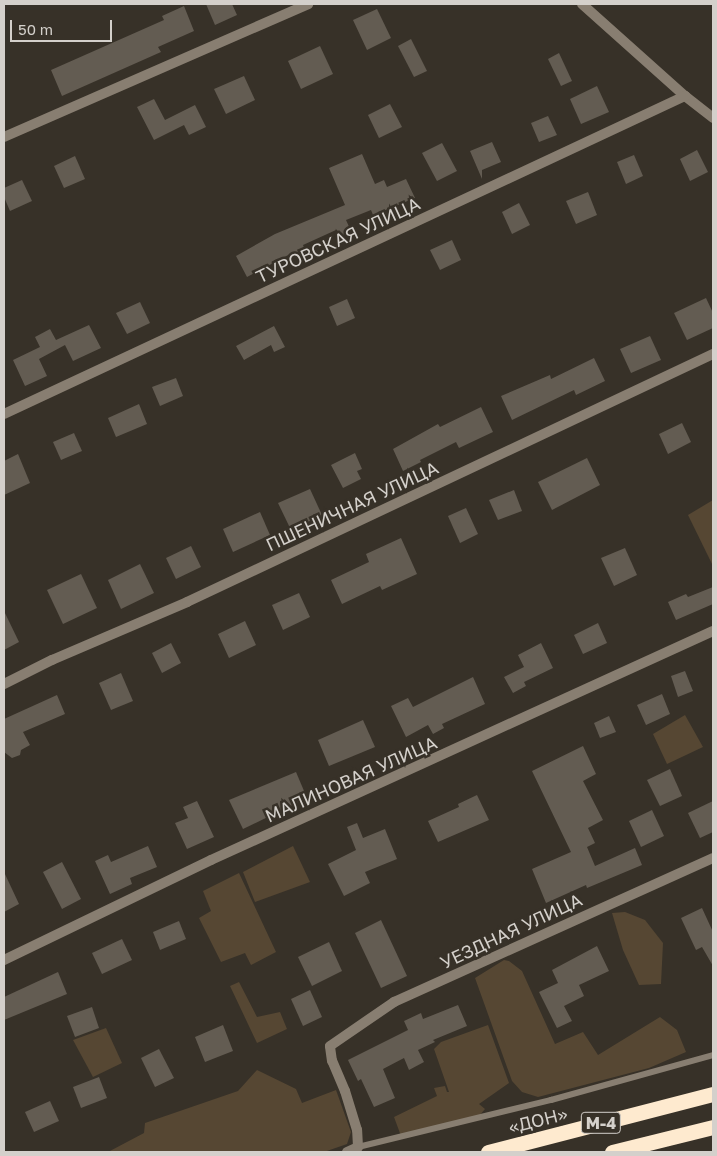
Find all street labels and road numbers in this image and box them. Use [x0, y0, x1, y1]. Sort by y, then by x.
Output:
street label: ТУРОВСКАЯ УЛИЦА [252, 192, 424, 288]
street label: ПШЕНИЧНАЯ УЛИЦА [262, 457, 442, 555]
street label: МАЛИНОВАЯ УЛИЦА [262, 731, 440, 827]
street label: УЕЗДНАЯ УЛИЦА [437, 889, 585, 973]
street label: «ДОН» [506, 1102, 570, 1138]
road number: М-4 [580, 1110, 622, 1136]

